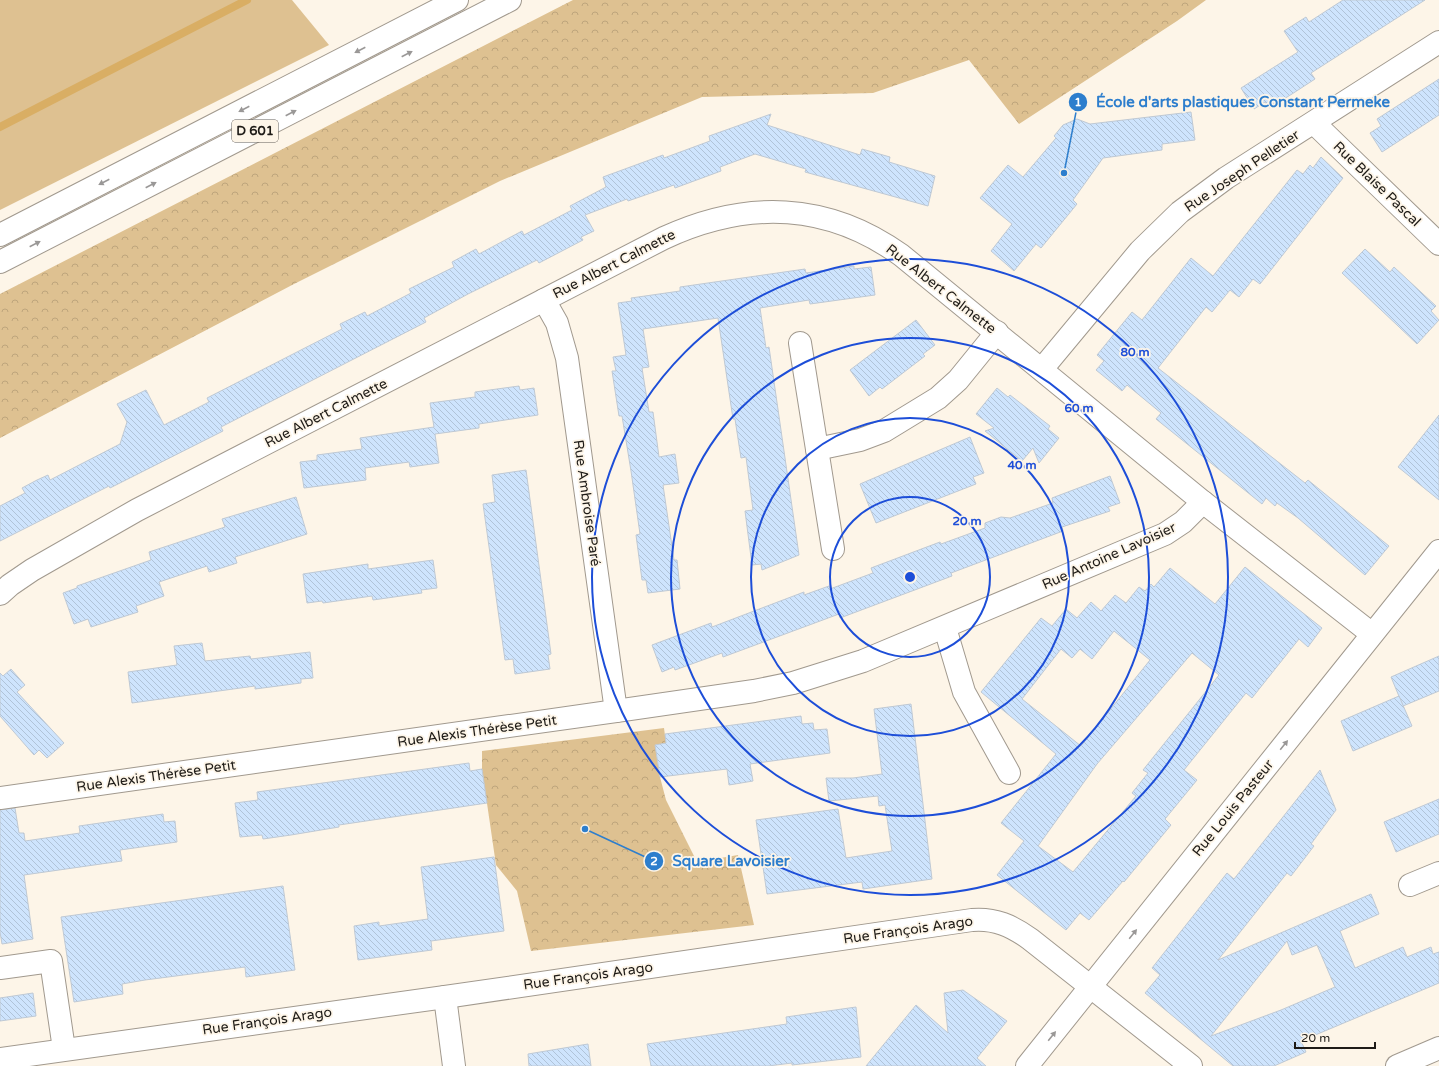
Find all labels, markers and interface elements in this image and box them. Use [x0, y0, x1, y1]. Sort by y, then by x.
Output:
one-way arrow [354, 47, 365, 53]
one-way arrow [401, 50, 413, 57]
callout: École d'arts plastiques Constant Permeke [1068, 89, 1398, 116]
text: École d'arts plastiques Constant Permeke [1096, 92, 1390, 112]
text: 1 [1074, 95, 1082, 109]
one-way arrow [238, 106, 250, 113]
one-way arrow [285, 110, 297, 116]
road number: D 601 [232, 120, 278, 142]
street label: Rue Joseph Pelletier [1181, 126, 1303, 216]
street label: Rue Blaise Pascal [1330, 138, 1424, 230]
one-way arrow [98, 179, 110, 185]
one-way arrow [145, 182, 156, 188]
street label: Rue Albert Calmette [550, 226, 678, 302]
one-way arrow [29, 241, 41, 247]
street label: Rue Albert Calmette [882, 241, 1000, 337]
text: 80 m [1120, 345, 1150, 359]
street label: Rue Albert Calmette [262, 375, 390, 451]
text: 60 m [1064, 401, 1094, 415]
street label: Rue Ambroise Paré [570, 439, 604, 567]
text: 40 m [1007, 458, 1037, 472]
text: 20 m [952, 514, 982, 528]
street label: Rue Antoine Lavoisier [1039, 519, 1179, 593]
centre of rings [903, 570, 917, 584]
street label: Rue Alexis Thérèse Petit [396, 711, 558, 751]
one-way arrow [1279, 739, 1288, 750]
street label: Rue Alexis Thérèse Petit [75, 756, 237, 796]
street label: Rue Louis Pasteur [1189, 756, 1278, 860]
callout: Square Lavoisier [644, 848, 797, 875]
text: Square Lavoisier [673, 852, 790, 871]
text: 2 [650, 854, 658, 868]
street label: Rue François Arago [842, 912, 974, 948]
one-way arrow [1128, 928, 1137, 939]
street label: Rue François Arago [522, 958, 654, 994]
street label: Rue François Arago [201, 1003, 333, 1039]
scale bar [1295, 1024, 1375, 1050]
one-way arrow [1047, 1030, 1056, 1041]
text: 20 m [1301, 1031, 1330, 1045]

